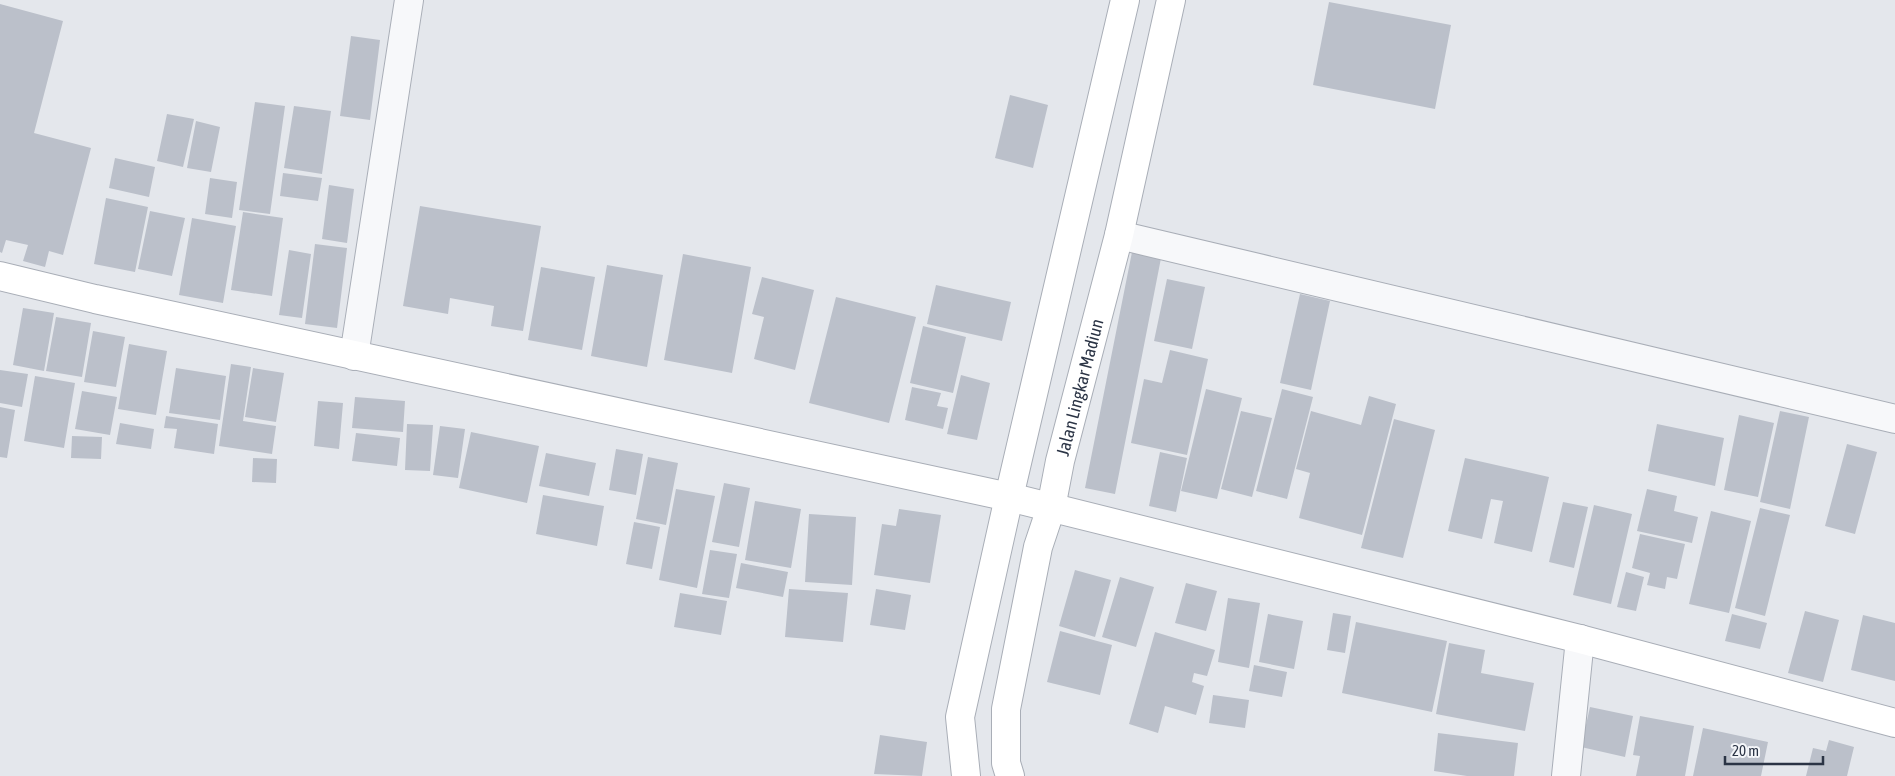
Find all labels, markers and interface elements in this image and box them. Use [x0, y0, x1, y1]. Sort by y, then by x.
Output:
street label: Jalan Lingkar Madiun [1051, 316, 1107, 458]
scale bar [1725, 734, 1822, 766]
text: 20 m [1732, 742, 1759, 759]

